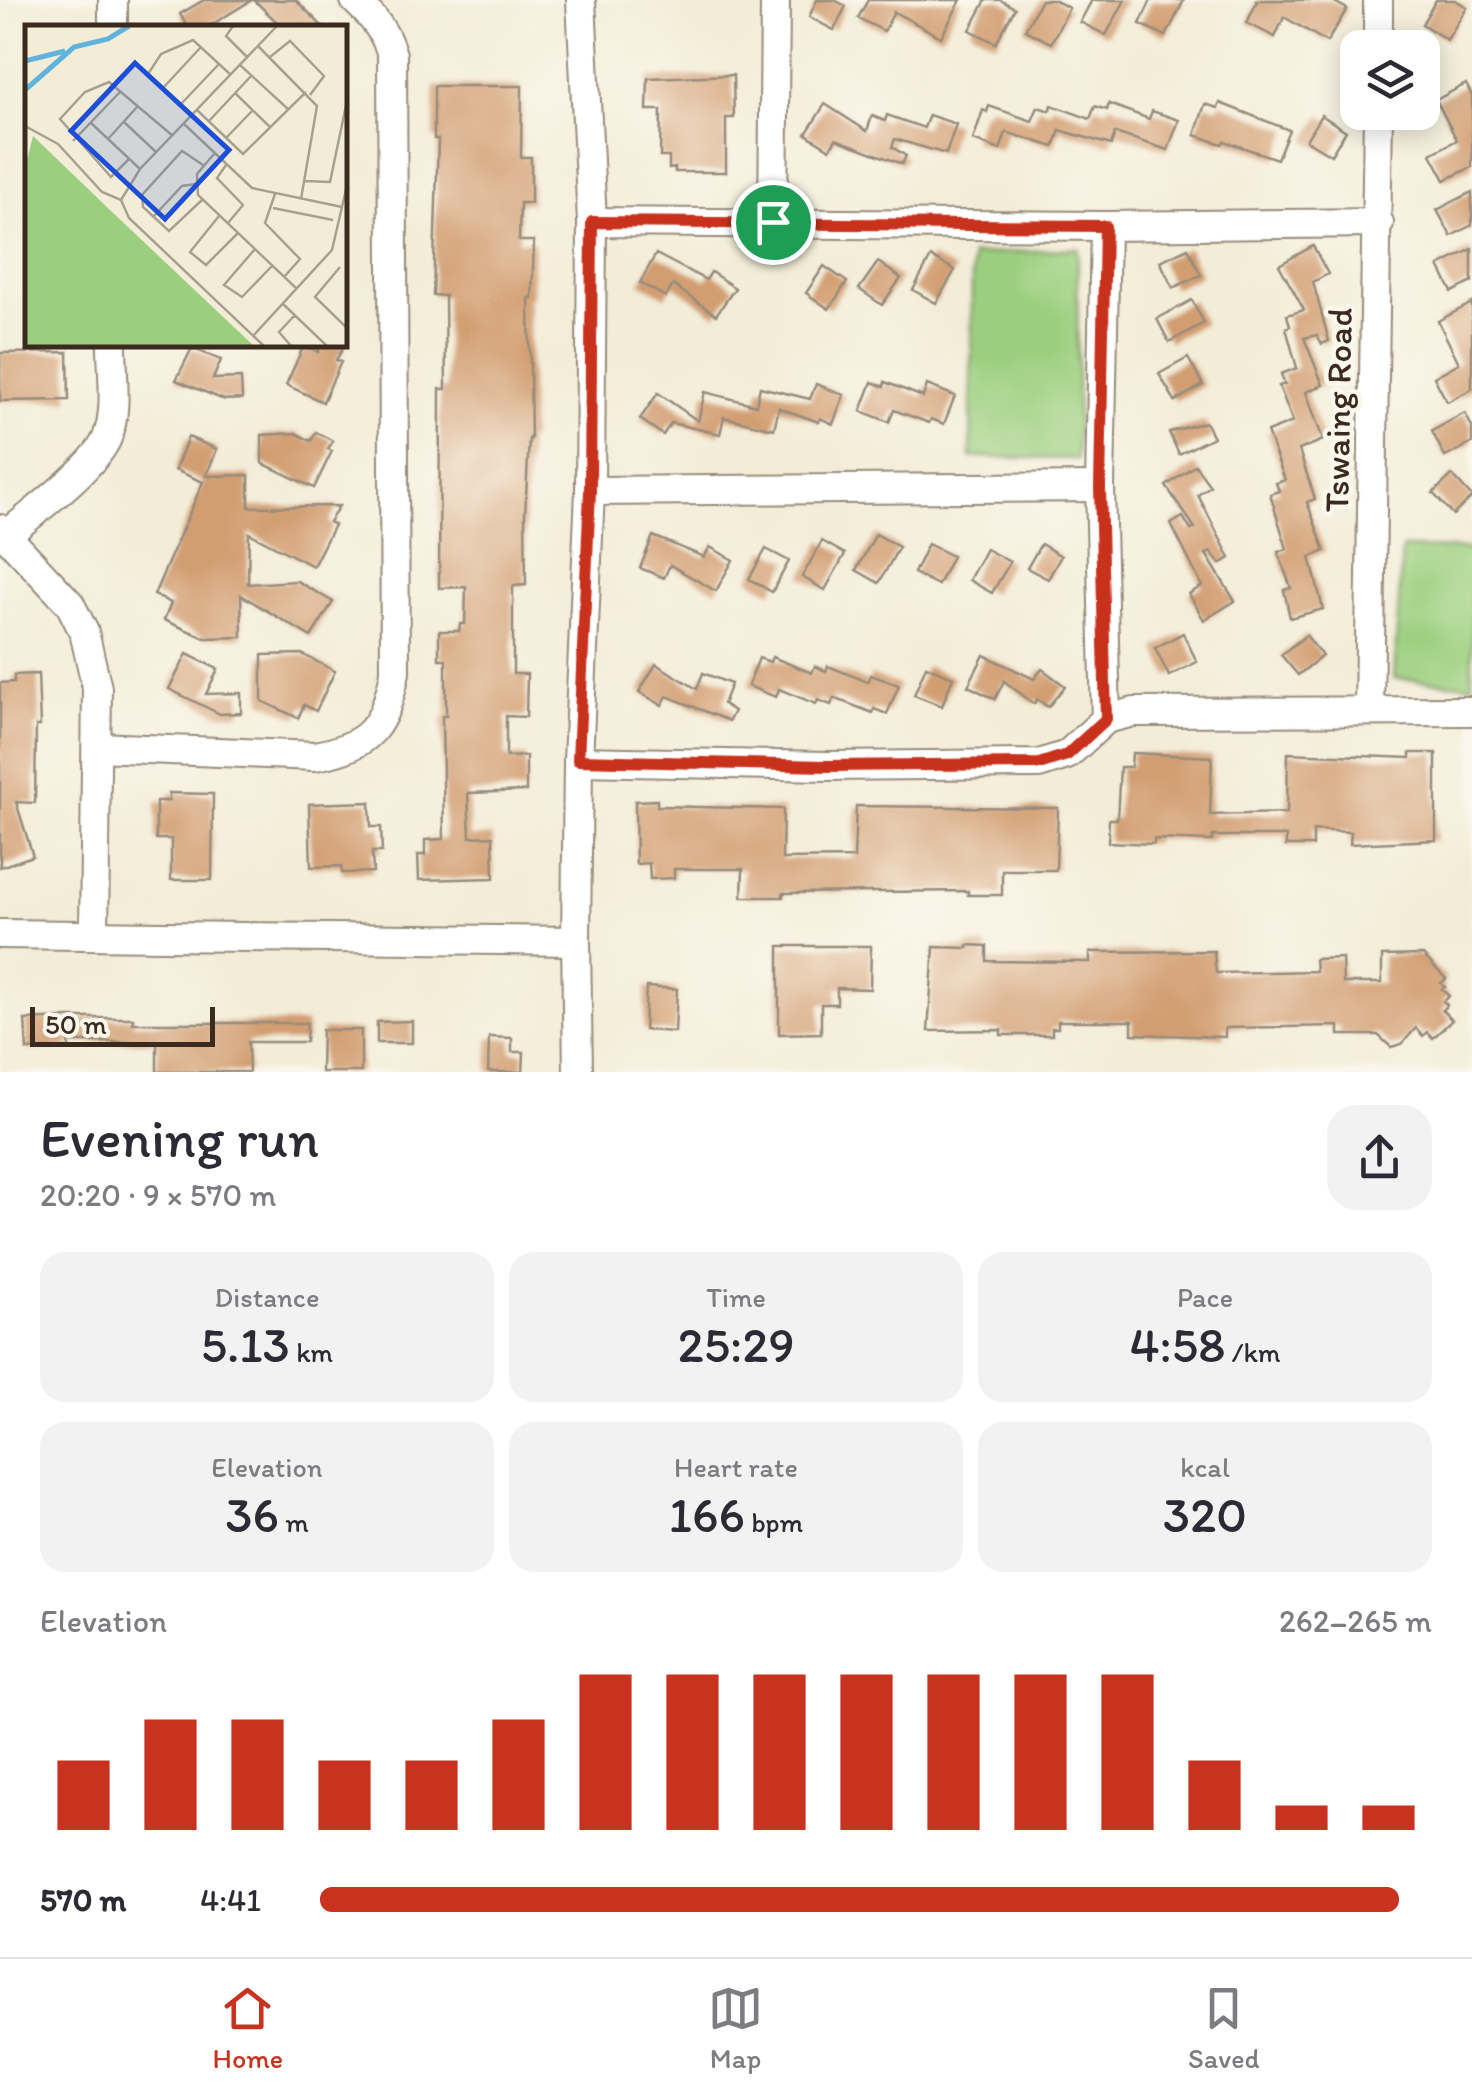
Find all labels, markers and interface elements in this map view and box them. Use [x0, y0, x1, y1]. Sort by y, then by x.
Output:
inset map [25, 25, 348, 348]
map controls [1340, 30, 1440, 130]
button: layers [1340, 30, 1440, 130]
pin [731, 180, 816, 265]
icon: arrive [746, 195, 801, 250]
street label: Tswaing Road [1315, 307, 1361, 513]
scale bar [30, 1002, 215, 1046]
text: 50 m [45, 1007, 107, 1041]
text: Evening run [40, 1105, 319, 1171]
button: share [1327, 1105, 1432, 1210]
text: 20:20 · 9 × 570 m [40, 1176, 276, 1214]
text: Distance [215, 1280, 319, 1314]
text: Time [706, 1280, 766, 1314]
text: Pace [1177, 1280, 1233, 1314]
text: 5.13 [201, 1314, 290, 1375]
text: 25:29 [677, 1314, 795, 1375]
text: 4:58 [1129, 1314, 1225, 1375]
text: km [290, 1335, 333, 1369]
text: /km [1225, 1335, 1281, 1369]
text: Elevation [211, 1450, 323, 1484]
text: Heart rate [674, 1450, 798, 1484]
text: kcal [1180, 1450, 1230, 1484]
text: 36 [225, 1484, 279, 1545]
text: 166 [669, 1484, 745, 1545]
text: 320 [1163, 1484, 1247, 1545]
text: m [279, 1505, 309, 1539]
text: bpm [745, 1505, 803, 1539]
text: Elevation [40, 1602, 167, 1640]
text: 262–265 m [1279, 1602, 1432, 1640]
text: 570 m [40, 1881, 127, 1919]
text: 4:41 [200, 1881, 261, 1919]
tab: Home [213, 1981, 283, 2075]
tab: Map [708, 1981, 763, 2075]
tab: Saved [1188, 1981, 1260, 2075]

